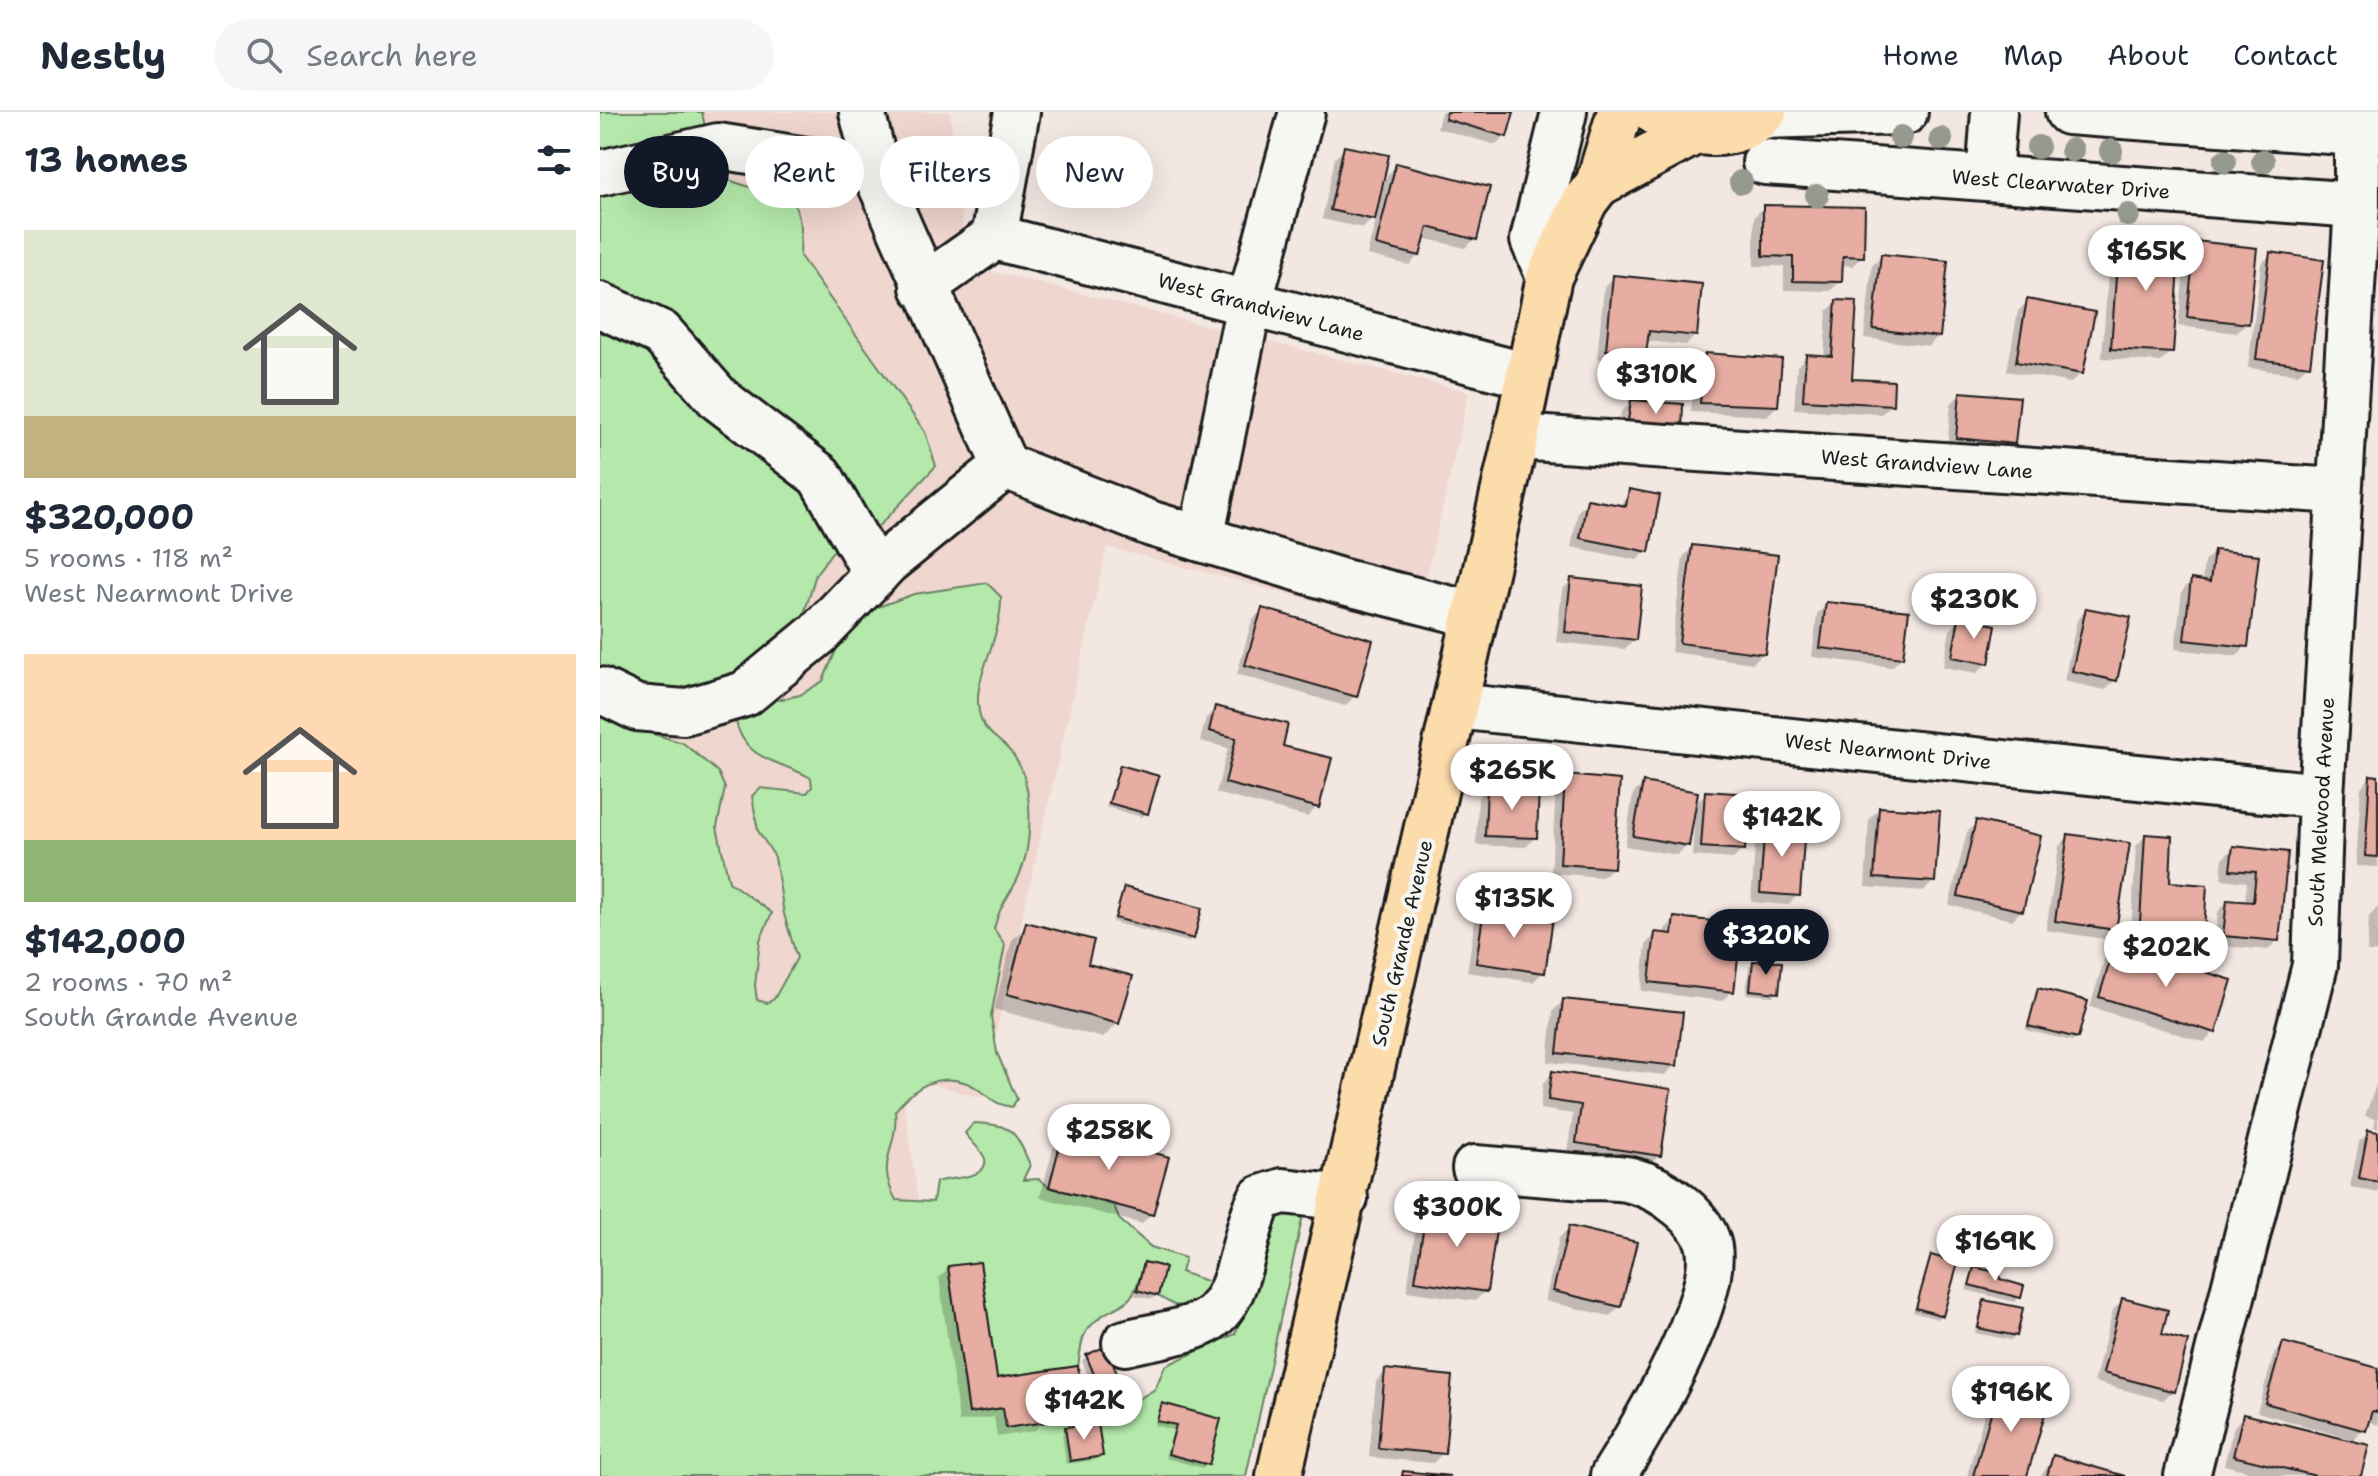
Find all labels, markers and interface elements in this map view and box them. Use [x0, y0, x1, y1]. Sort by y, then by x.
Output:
search box [214, 19, 774, 91]
text: Nestly [40, 30, 166, 81]
icon: search [242, 33, 286, 77]
text: Search here [306, 35, 478, 76]
text: Home [1882, 36, 1959, 74]
text: Map [2003, 36, 2063, 74]
text: About [2107, 36, 2189, 74]
text: Contact [2233, 36, 2338, 74]
chip: Buy [624, 136, 729, 208]
chip: Rent [745, 136, 864, 208]
chip: Filters [880, 136, 1020, 208]
chip: New [1036, 136, 1153, 208]
text: 13 homes [24, 137, 188, 183]
icon: filters [532, 138, 576, 182]
street label: West Clearwater Drive [1951, 163, 2171, 205]
pin: $165K [2090, 225, 2202, 293]
text: $165K [2106, 233, 2186, 268]
street label: West Grandview Lane [1155, 267, 1367, 347]
icon: home [228, 282, 372, 426]
pin: $310K [1600, 348, 1712, 416]
text: $310K [1615, 356, 1697, 391]
street label: West Grandview Lane [1820, 444, 2034, 484]
text: $320,000 [24, 494, 194, 540]
text: 5 rooms · 118 m² [24, 540, 233, 575]
pin: $230K [1918, 573, 2030, 641]
text: West Nearmont Drive [24, 575, 294, 610]
text: $230K [1929, 581, 2019, 616]
street label: South Melwood Avenue [2302, 697, 2340, 927]
icon: home [228, 706, 372, 850]
street label: West Nearmont Drive [1783, 727, 1993, 775]
pin: $265K [1456, 744, 1568, 812]
text: $265K [1469, 752, 1555, 787]
pin: $142K [1726, 791, 1838, 859]
text: $142K [1742, 799, 1822, 834]
street label: South Grande Avenue [1366, 837, 1438, 1049]
pin: $135K [1458, 872, 1570, 940]
text: $135K [1474, 880, 1554, 915]
pin: $320K [1710, 909, 1822, 977]
text: $320K [1722, 917, 1810, 952]
text: $142,000 [24, 918, 186, 964]
pin: $202K [2110, 921, 2222, 989]
text: $202K [2122, 929, 2210, 964]
text: 2 rooms · 70 m² [24, 964, 233, 999]
text: South Grande Avenue [24, 999, 299, 1034]
pin: $258K [1053, 1104, 1165, 1172]
text: $258K [1065, 1112, 1153, 1147]
pin: $300K [1401, 1181, 1513, 1249]
text: $300K [1412, 1189, 1502, 1224]
pin: $169K [1939, 1215, 2051, 1283]
text: $169K [1954, 1223, 2036, 1258]
pin: $196K [1955, 1366, 2067, 1434]
pin: $142K [1028, 1374, 1140, 1442]
text: $196K [1970, 1374, 2052, 1409]
text: $142K [1044, 1382, 1124, 1417]

